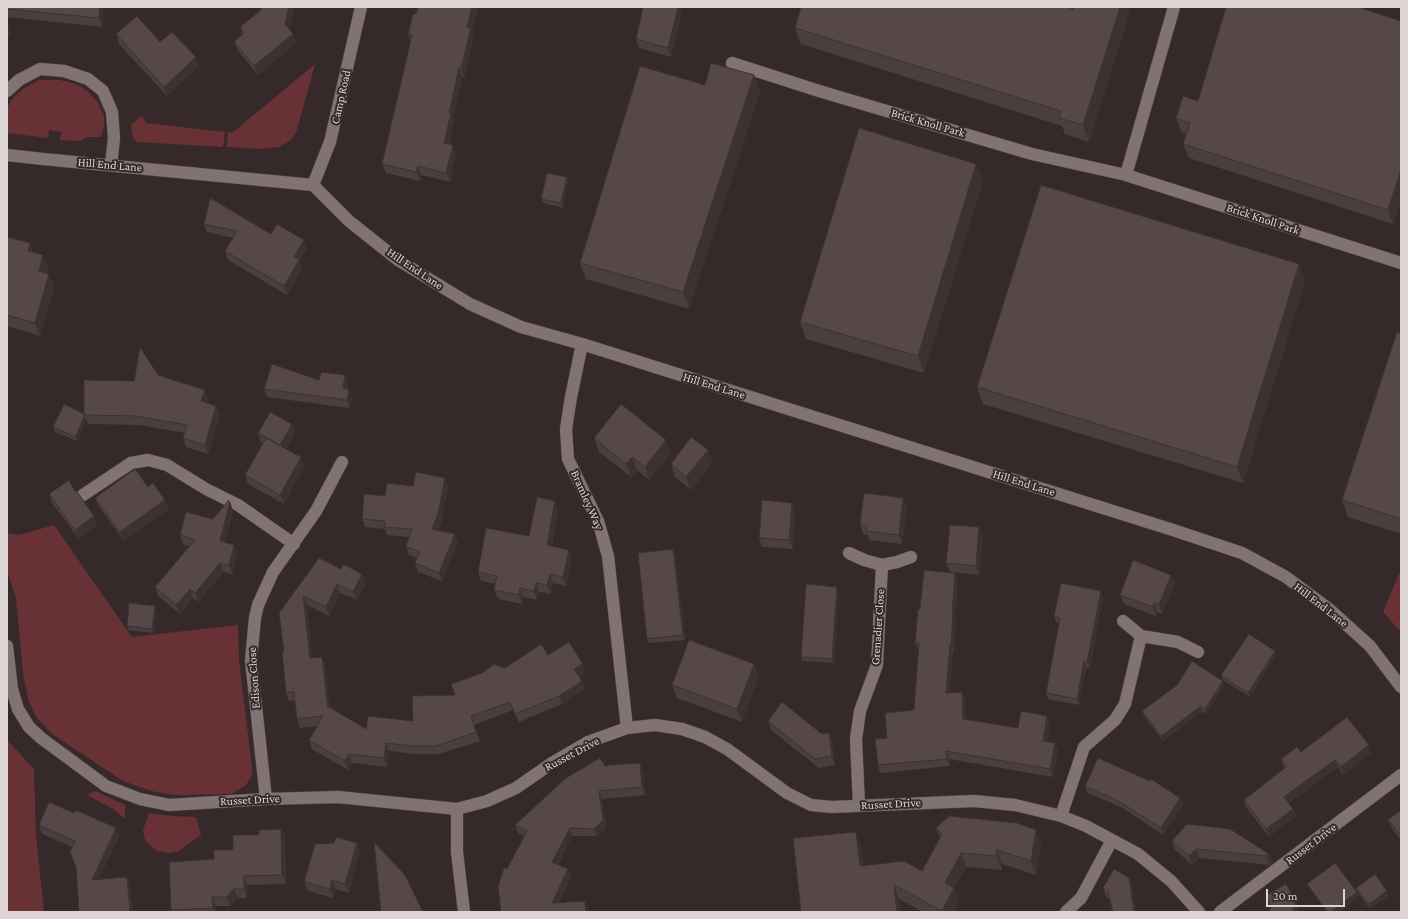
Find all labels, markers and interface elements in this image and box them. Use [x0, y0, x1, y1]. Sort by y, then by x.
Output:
street label: Camp Road [328, 69, 354, 125]
street label: Brick Knoll Park [889, 106, 967, 140]
street label: Hill End Lane [77, 155, 143, 175]
street label: Brick Knoll Park [1225, 200, 1301, 238]
street label: Hill End Lane [384, 245, 446, 293]
street label: Hill End Lane [681, 370, 747, 402]
street label: Hill End Lane [991, 467, 1057, 499]
street label: Bramley Way [568, 468, 606, 532]
street label: Hill End Lane [1291, 580, 1351, 630]
street label: Grenadier Close [868, 588, 888, 666]
street label: Edison Close [245, 647, 263, 709]
street label: Russet Drive [542, 734, 602, 774]
street label: Russet Drive [220, 791, 280, 809]
street label: Russet Drive [861, 795, 921, 813]
street label: Russet Drive [1283, 820, 1339, 868]
scale bar [1268, 881, 1347, 907]
text: 20 m [1273, 889, 1297, 903]

